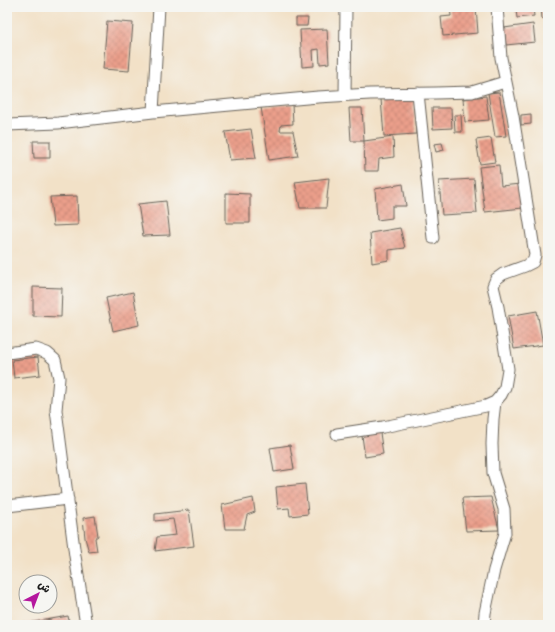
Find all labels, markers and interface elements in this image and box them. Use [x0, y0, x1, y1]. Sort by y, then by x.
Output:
north arrow [18, 574, 58, 614]
text: ش [34, 576, 55, 598]

